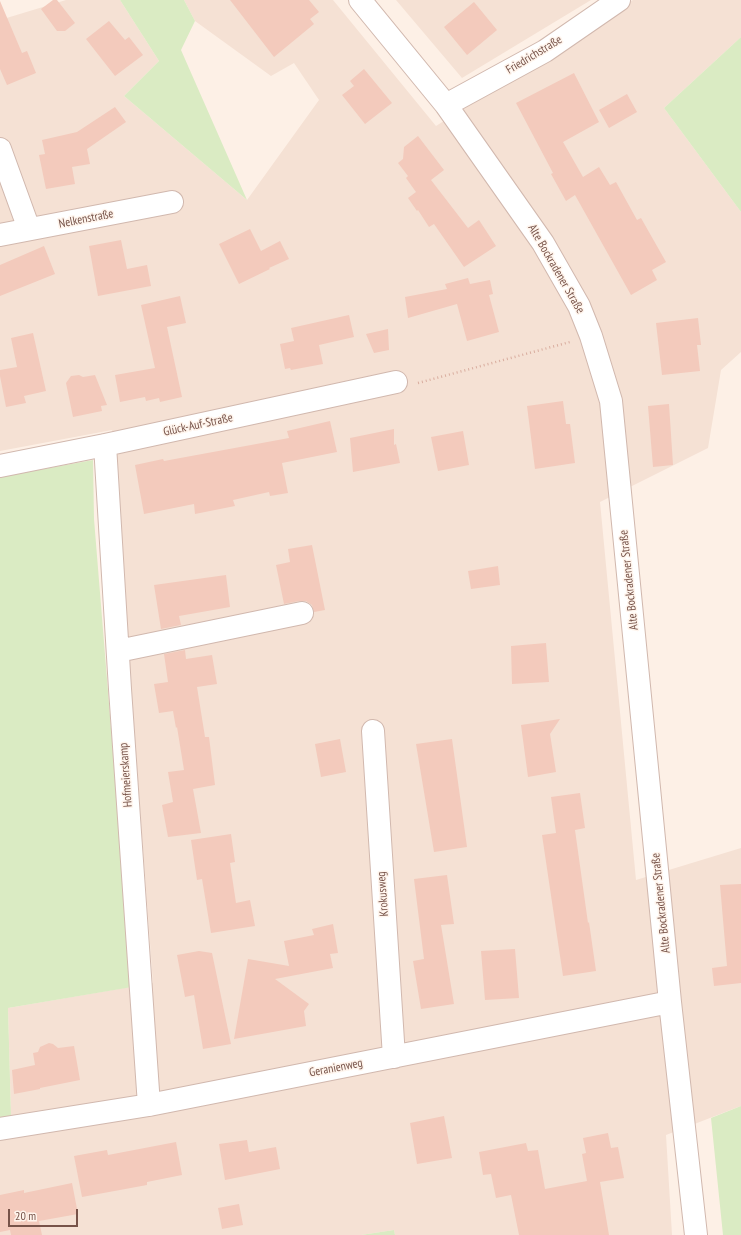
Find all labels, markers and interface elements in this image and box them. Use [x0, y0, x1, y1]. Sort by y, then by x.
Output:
street label: Friedrichstraße [503, 33, 565, 77]
street label: Nelkenstraße [58, 207, 114, 231]
street label: Alte Bockradener Straße [525, 222, 587, 316]
street label: Glück-Auf-Straße [162, 411, 234, 439]
street label: Alte Bockradener Straße [617, 529, 641, 631]
street label: Hofmeierskamp [117, 742, 135, 808]
street label: Alte Bockradener Straße [649, 852, 673, 954]
street label: Krokusweg [374, 871, 392, 917]
street label: Geranienweg [308, 1056, 364, 1080]
scale bar [10, 1201, 80, 1227]
text: 20 m [15, 1208, 36, 1223]

